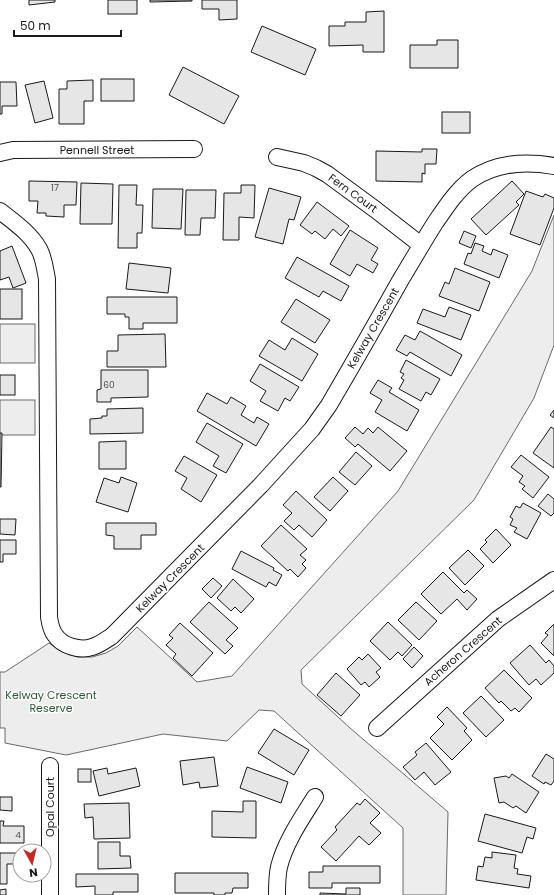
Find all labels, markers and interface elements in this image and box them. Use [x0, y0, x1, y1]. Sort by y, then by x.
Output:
scale bar [14, 12, 121, 38]
text: 50 m [20, 17, 51, 34]
street label: Pennell Street [60, 142, 134, 158]
street label: Fern Court [325, 170, 381, 216]
house number: 17 [51, 182, 59, 194]
street label: Kelway Crescent [343, 284, 403, 372]
house number: 60 [103, 379, 115, 391]
street label: Kelway Crescent [132, 540, 208, 616]
street label: Acheron Crescent [420, 613, 506, 689]
park label: Kelway Crescent Reserve [5, 687, 97, 716]
street label: Opal Court [42, 777, 58, 837]
house number: 4 [15, 829, 21, 841]
north arrow [12, 843, 52, 883]
text: N [28, 864, 39, 881]

